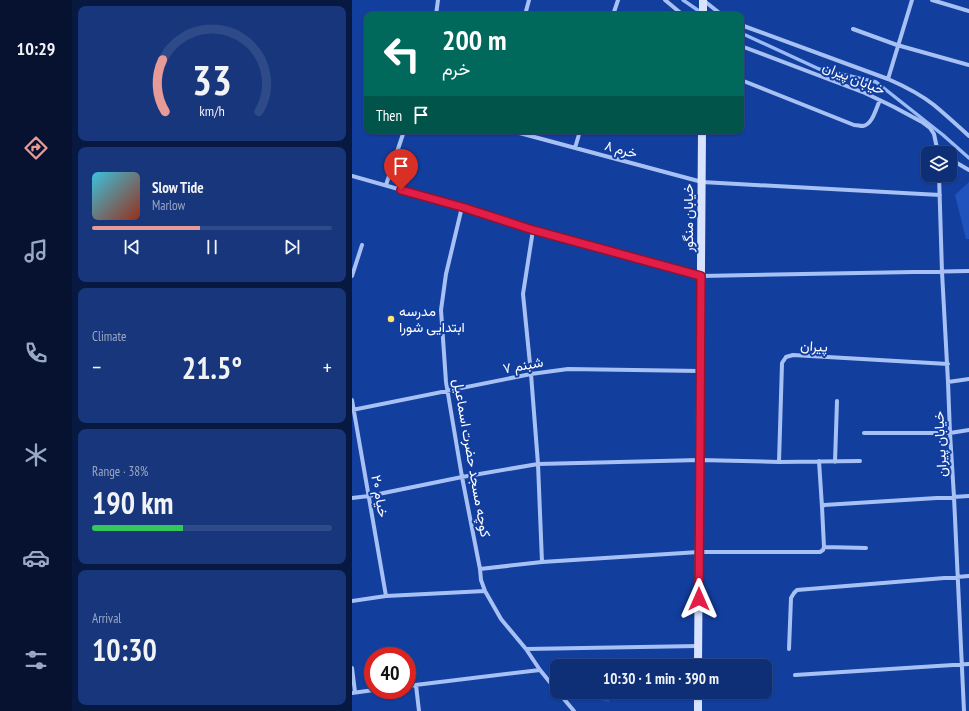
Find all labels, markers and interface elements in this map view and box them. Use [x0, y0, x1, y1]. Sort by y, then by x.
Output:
text: 200 m [442, 21, 506, 58]
icon: left [376, 28, 428, 80]
text: 10:29 [17, 37, 55, 60]
text: 33 [192, 52, 232, 105]
text: خرم [442, 57, 470, 80]
street label: خیابان پیران [820, 57, 888, 100]
text: km/h [199, 100, 225, 119]
icon: arrive [410, 104, 432, 126]
text: Then [376, 106, 402, 125]
icon: directions [22, 134, 50, 162]
street label: خرم ۸ [603, 136, 639, 162]
map controls [921, 146, 957, 182]
button: layers [921, 146, 957, 182]
pin [384, 149, 418, 190]
icon: arrive [390, 155, 412, 177]
text: Slow Tide [152, 178, 204, 197]
street label: خیابان منگور [679, 184, 697, 253]
text: Marlow [152, 197, 185, 214]
icon: previous [121, 236, 143, 258]
icon: pause [201, 236, 223, 258]
icon: next [281, 236, 303, 258]
icon: music [22, 237, 50, 265]
place label: مدرسه ابتدایی شورا [399, 302, 465, 336]
marker: مدرسه ابتدایی شورا [386, 314, 396, 324]
text: Climate [92, 328, 126, 345]
street label: پیران [800, 336, 828, 357]
icon: phone [22, 339, 50, 367]
text: 21.5° [182, 348, 242, 387]
text: − [92, 353, 101, 381]
text: + [323, 353, 332, 381]
street label: شبنم ۷ [501, 353, 545, 377]
street label: کوچه مسجد حضرت اسماعیل [448, 377, 495, 539]
street label: خیابان پیران [929, 411, 952, 477]
icon: climate [22, 441, 50, 469]
text: Range · 38% [92, 463, 148, 480]
street label: خیام ۲۰ [367, 473, 393, 519]
text: 190 km [92, 483, 173, 522]
icon: car [22, 544, 50, 572]
position arrow [678, 578, 720, 620]
text: Arrival [92, 610, 121, 627]
text: 10:30 [92, 630, 157, 669]
icon: filters [22, 646, 50, 674]
speed limit sign: 40 [364, 647, 416, 699]
text: 10:30 · 1 min · 390 m [603, 669, 719, 688]

